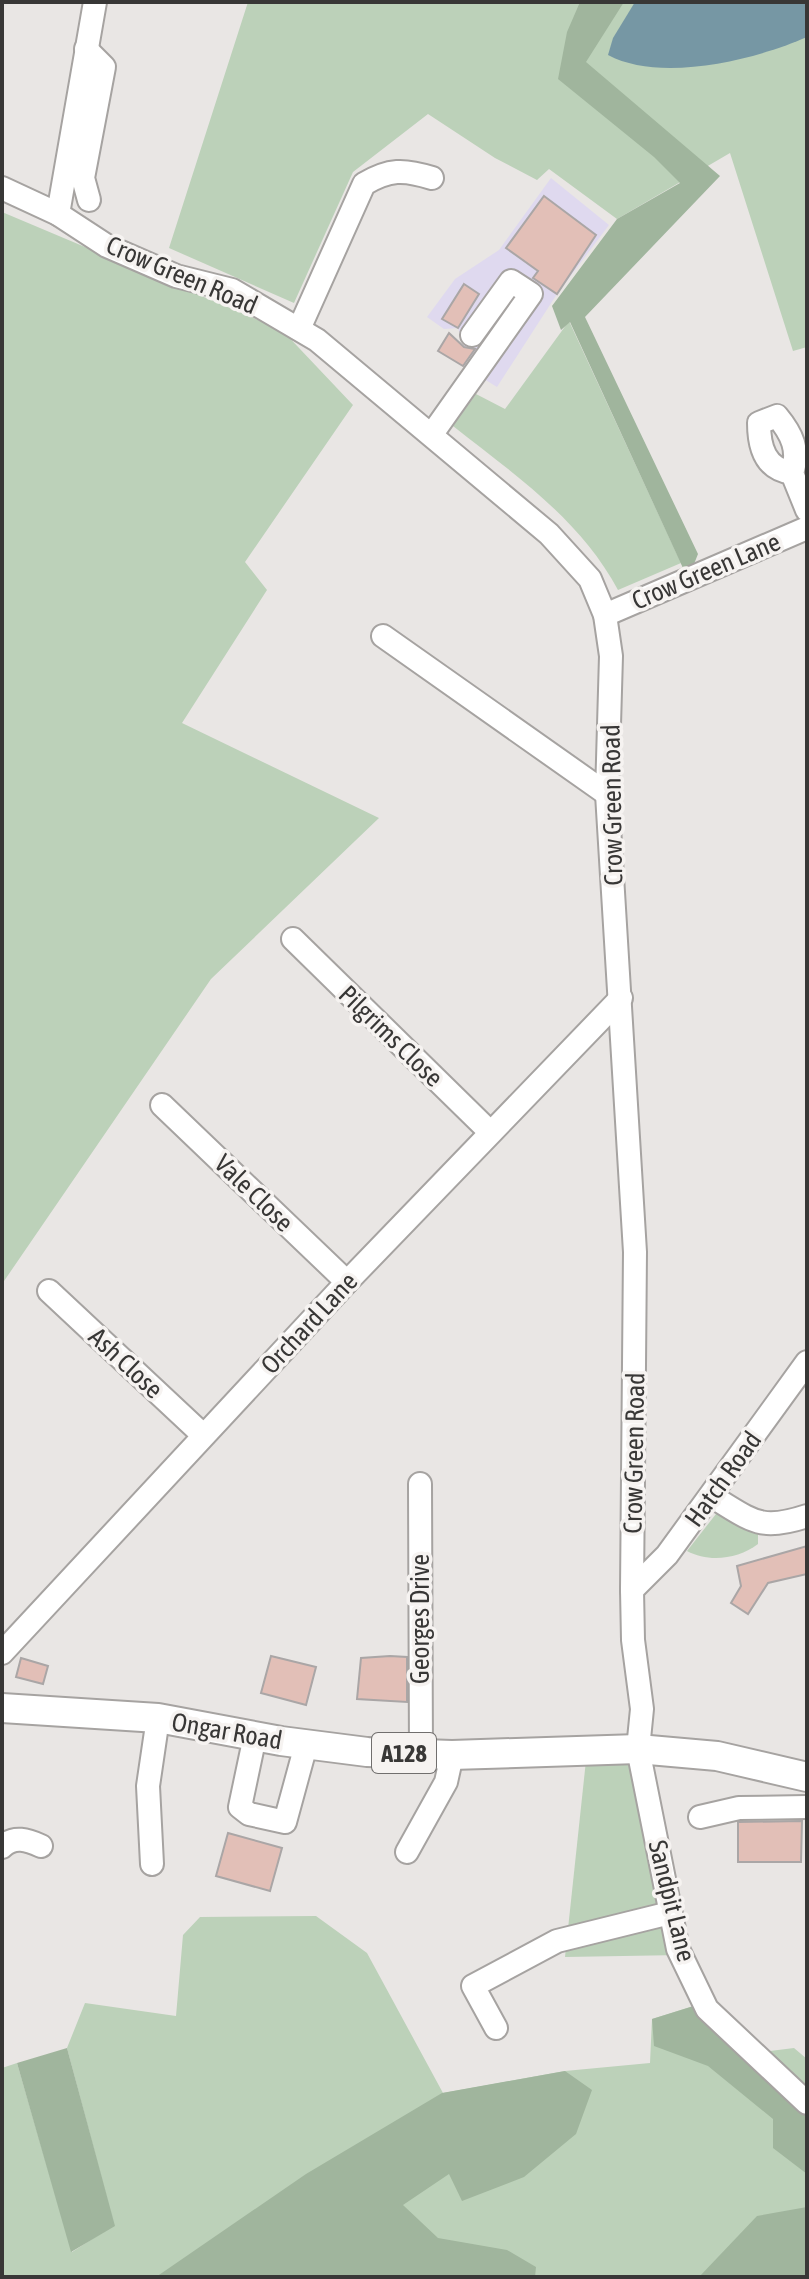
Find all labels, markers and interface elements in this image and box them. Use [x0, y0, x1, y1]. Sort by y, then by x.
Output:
street label: Crow Green Road [102, 230, 262, 320]
street label: Crow Green Lane [627, 526, 785, 616]
street label: Crow Green Road [596, 724, 628, 886]
street label: Pilgrims Close [333, 979, 449, 1093]
street label: Vale Close [208, 1148, 300, 1238]
street label: Orchard Lane [255, 1266, 363, 1380]
street label: Ash Close [83, 1321, 169, 1405]
street label: Crow Green Road [618, 1372, 650, 1534]
street label: Hatch Road [679, 1426, 767, 1532]
street label: Georges Drive [405, 1554, 435, 1684]
street label: Ongar Road [170, 1707, 284, 1755]
road number: A128 [372, 1733, 436, 1773]
street label: Sandpit Lane [642, 1837, 702, 1965]

